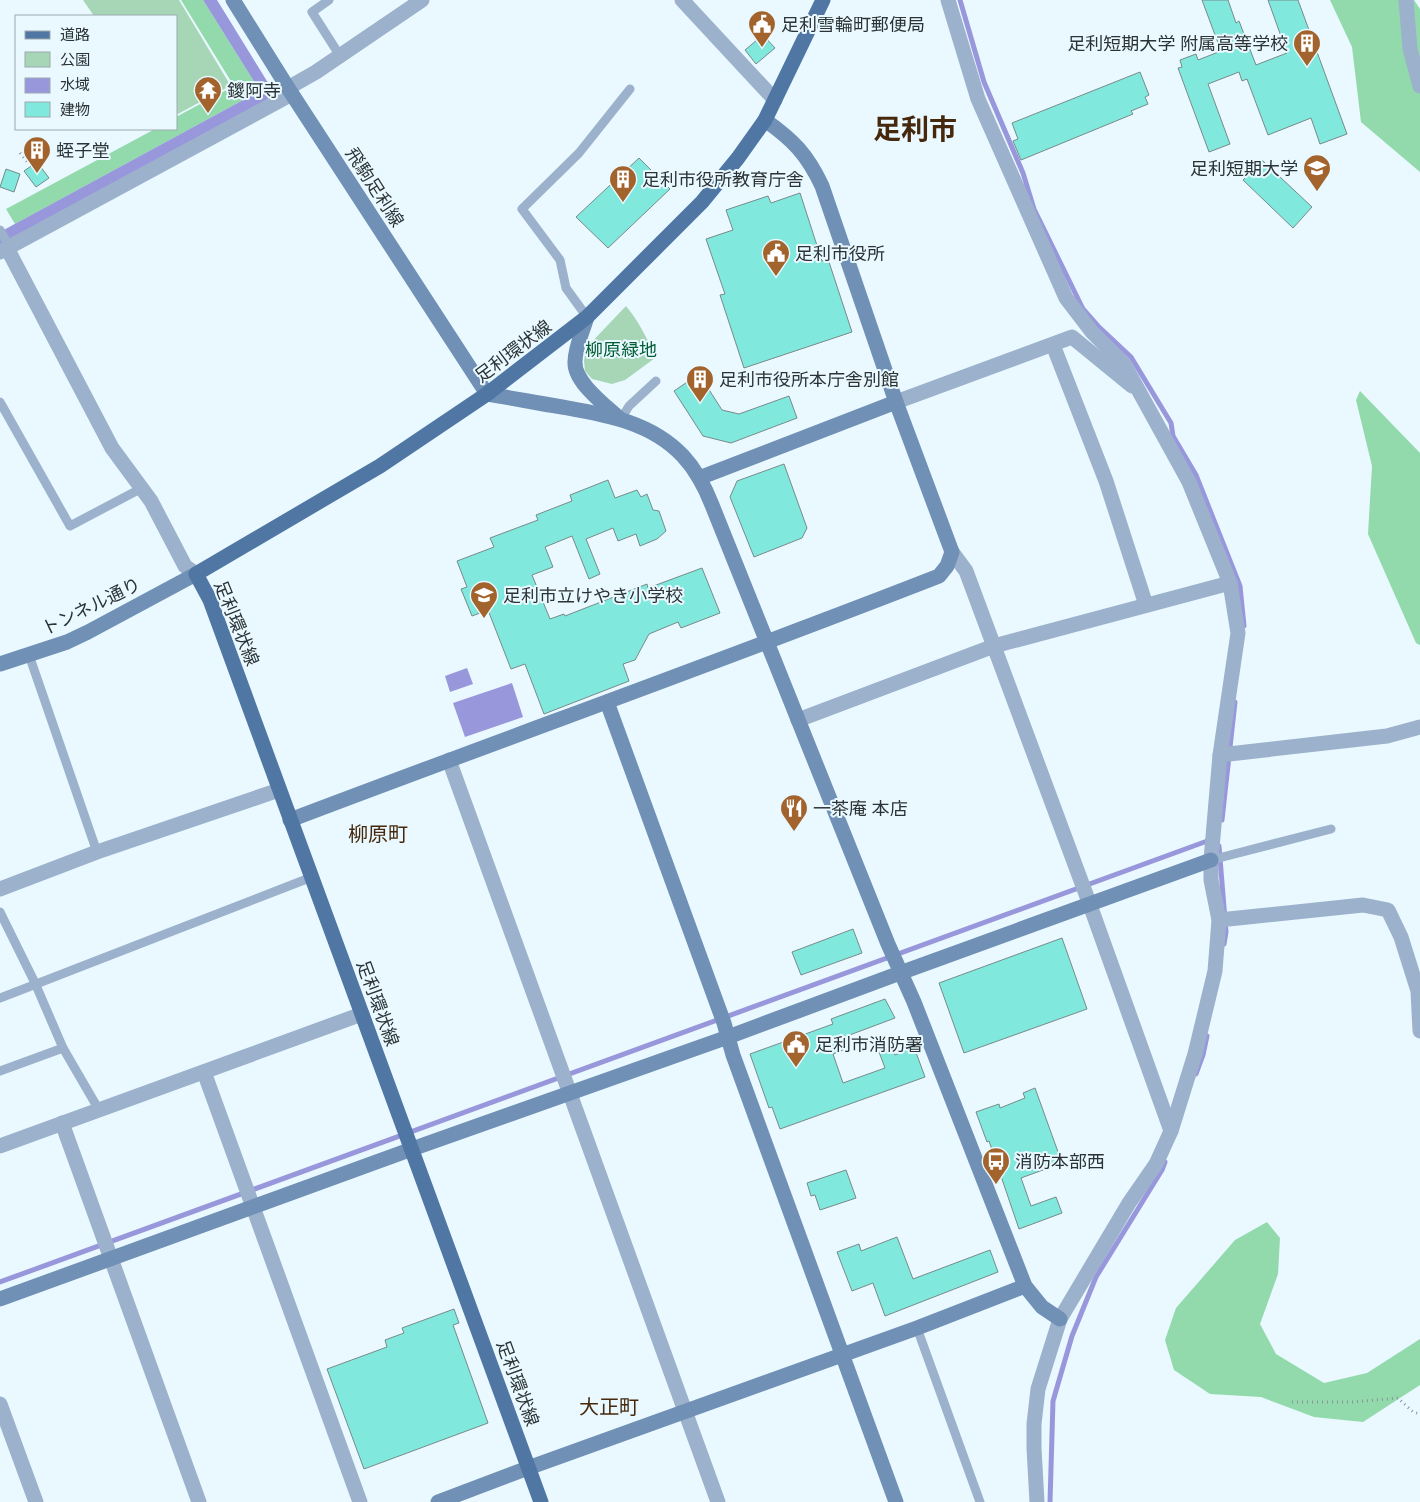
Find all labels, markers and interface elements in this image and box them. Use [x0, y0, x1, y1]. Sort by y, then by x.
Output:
public building icon: 足利雪輪町郵便局 [747, 9, 777, 48]
place label: 足利雪輪町郵便局 [781, 13, 925, 36]
legend [15, 15, 178, 130]
text: 道路 [60, 25, 90, 44]
building icon: 足利短期大学 附属高等学校 [1292, 28, 1322, 67]
place label: 足利短期大学 附属高等学校 [1067, 32, 1288, 55]
text: 公園 [60, 50, 90, 69]
text: 水域 [60, 75, 90, 94]
temple icon: 鑁阿寺 [193, 75, 223, 114]
place label: 鑁阿寺 [227, 79, 281, 102]
text: 建物 [60, 100, 90, 119]
district label: 足利市 [873, 111, 957, 147]
building icon: 蛭子堂 [22, 135, 52, 174]
place label: 蛭子堂 [56, 139, 110, 162]
street label: 飛駒足利線 [341, 143, 409, 231]
school or university icon: 足利短期大学 [1302, 153, 1332, 192]
place label: 足利短期大学 [1190, 157, 1298, 180]
building icon: 足利市役所教育庁舎 [608, 164, 638, 203]
place label: 足利市役所教育庁舎 [642, 168, 804, 191]
public building icon: 足利市役所 [761, 238, 791, 277]
place label: 足利市役所 [795, 242, 885, 265]
street label: 足利環状線 [470, 315, 556, 387]
park label: 柳原緑地 [585, 338, 657, 361]
building icon: 足利市役所本庁舎別館 [685, 364, 715, 403]
place label: 足利市役所本庁舎別館 [719, 368, 899, 391]
street label: トンネル通り [38, 572, 144, 640]
street label: 足利環状線 [209, 577, 265, 669]
school or university icon: 足利市立けやき小学校 [469, 580, 499, 619]
place label: 足利市立けやき小学校 [503, 584, 683, 607]
restaurant icon: 一茶庵 本店 [779, 793, 809, 832]
place label: 一茶庵 本店 [813, 797, 908, 820]
district label: 柳原町 [348, 821, 408, 847]
street label: 足利環状線 [352, 957, 404, 1049]
public building icon: 足利市消防署 [781, 1029, 811, 1068]
place label: 足利市消防署 [815, 1033, 923, 1056]
bus stop icon: 消防本部西 [981, 1146, 1011, 1185]
place label: 消防本部西 [1015, 1150, 1105, 1173]
street label: 足利環状線 [492, 1337, 544, 1429]
district label: 大正町 [579, 1394, 639, 1420]

